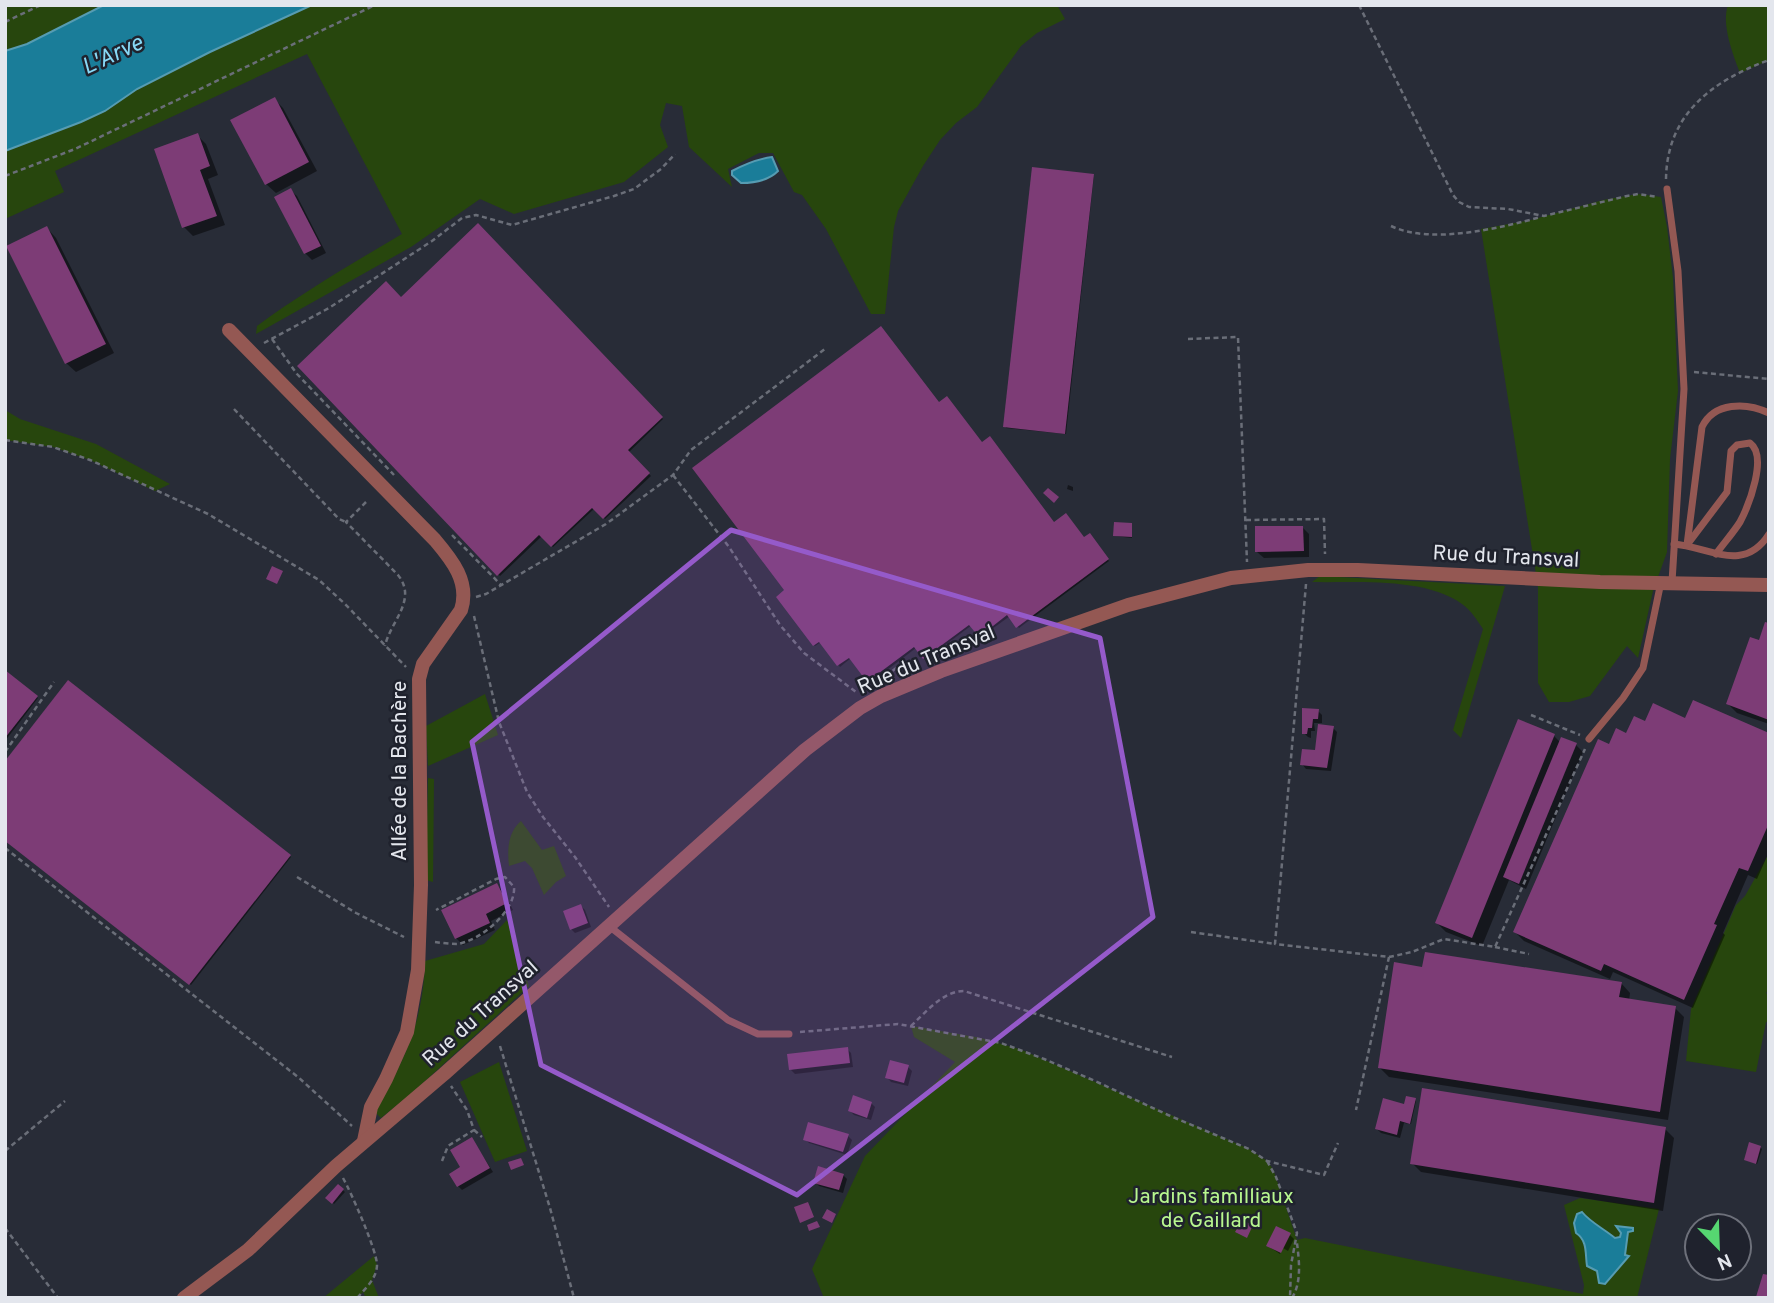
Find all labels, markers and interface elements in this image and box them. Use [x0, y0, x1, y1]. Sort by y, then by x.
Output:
water label: L'Arve [78, 29, 149, 83]
street label: Rue du Transval [1432, 540, 1580, 575]
street label: Rue du Transval [854, 619, 1000, 702]
street label: Allée de la Bachère [387, 681, 414, 861]
street label: Rue du Transval [417, 955, 545, 1073]
park label: Jardins familliaux de Gaillard [1128, 1184, 1294, 1235]
north arrow [1683, 1212, 1753, 1282]
text: N [1713, 1247, 1735, 1275]

